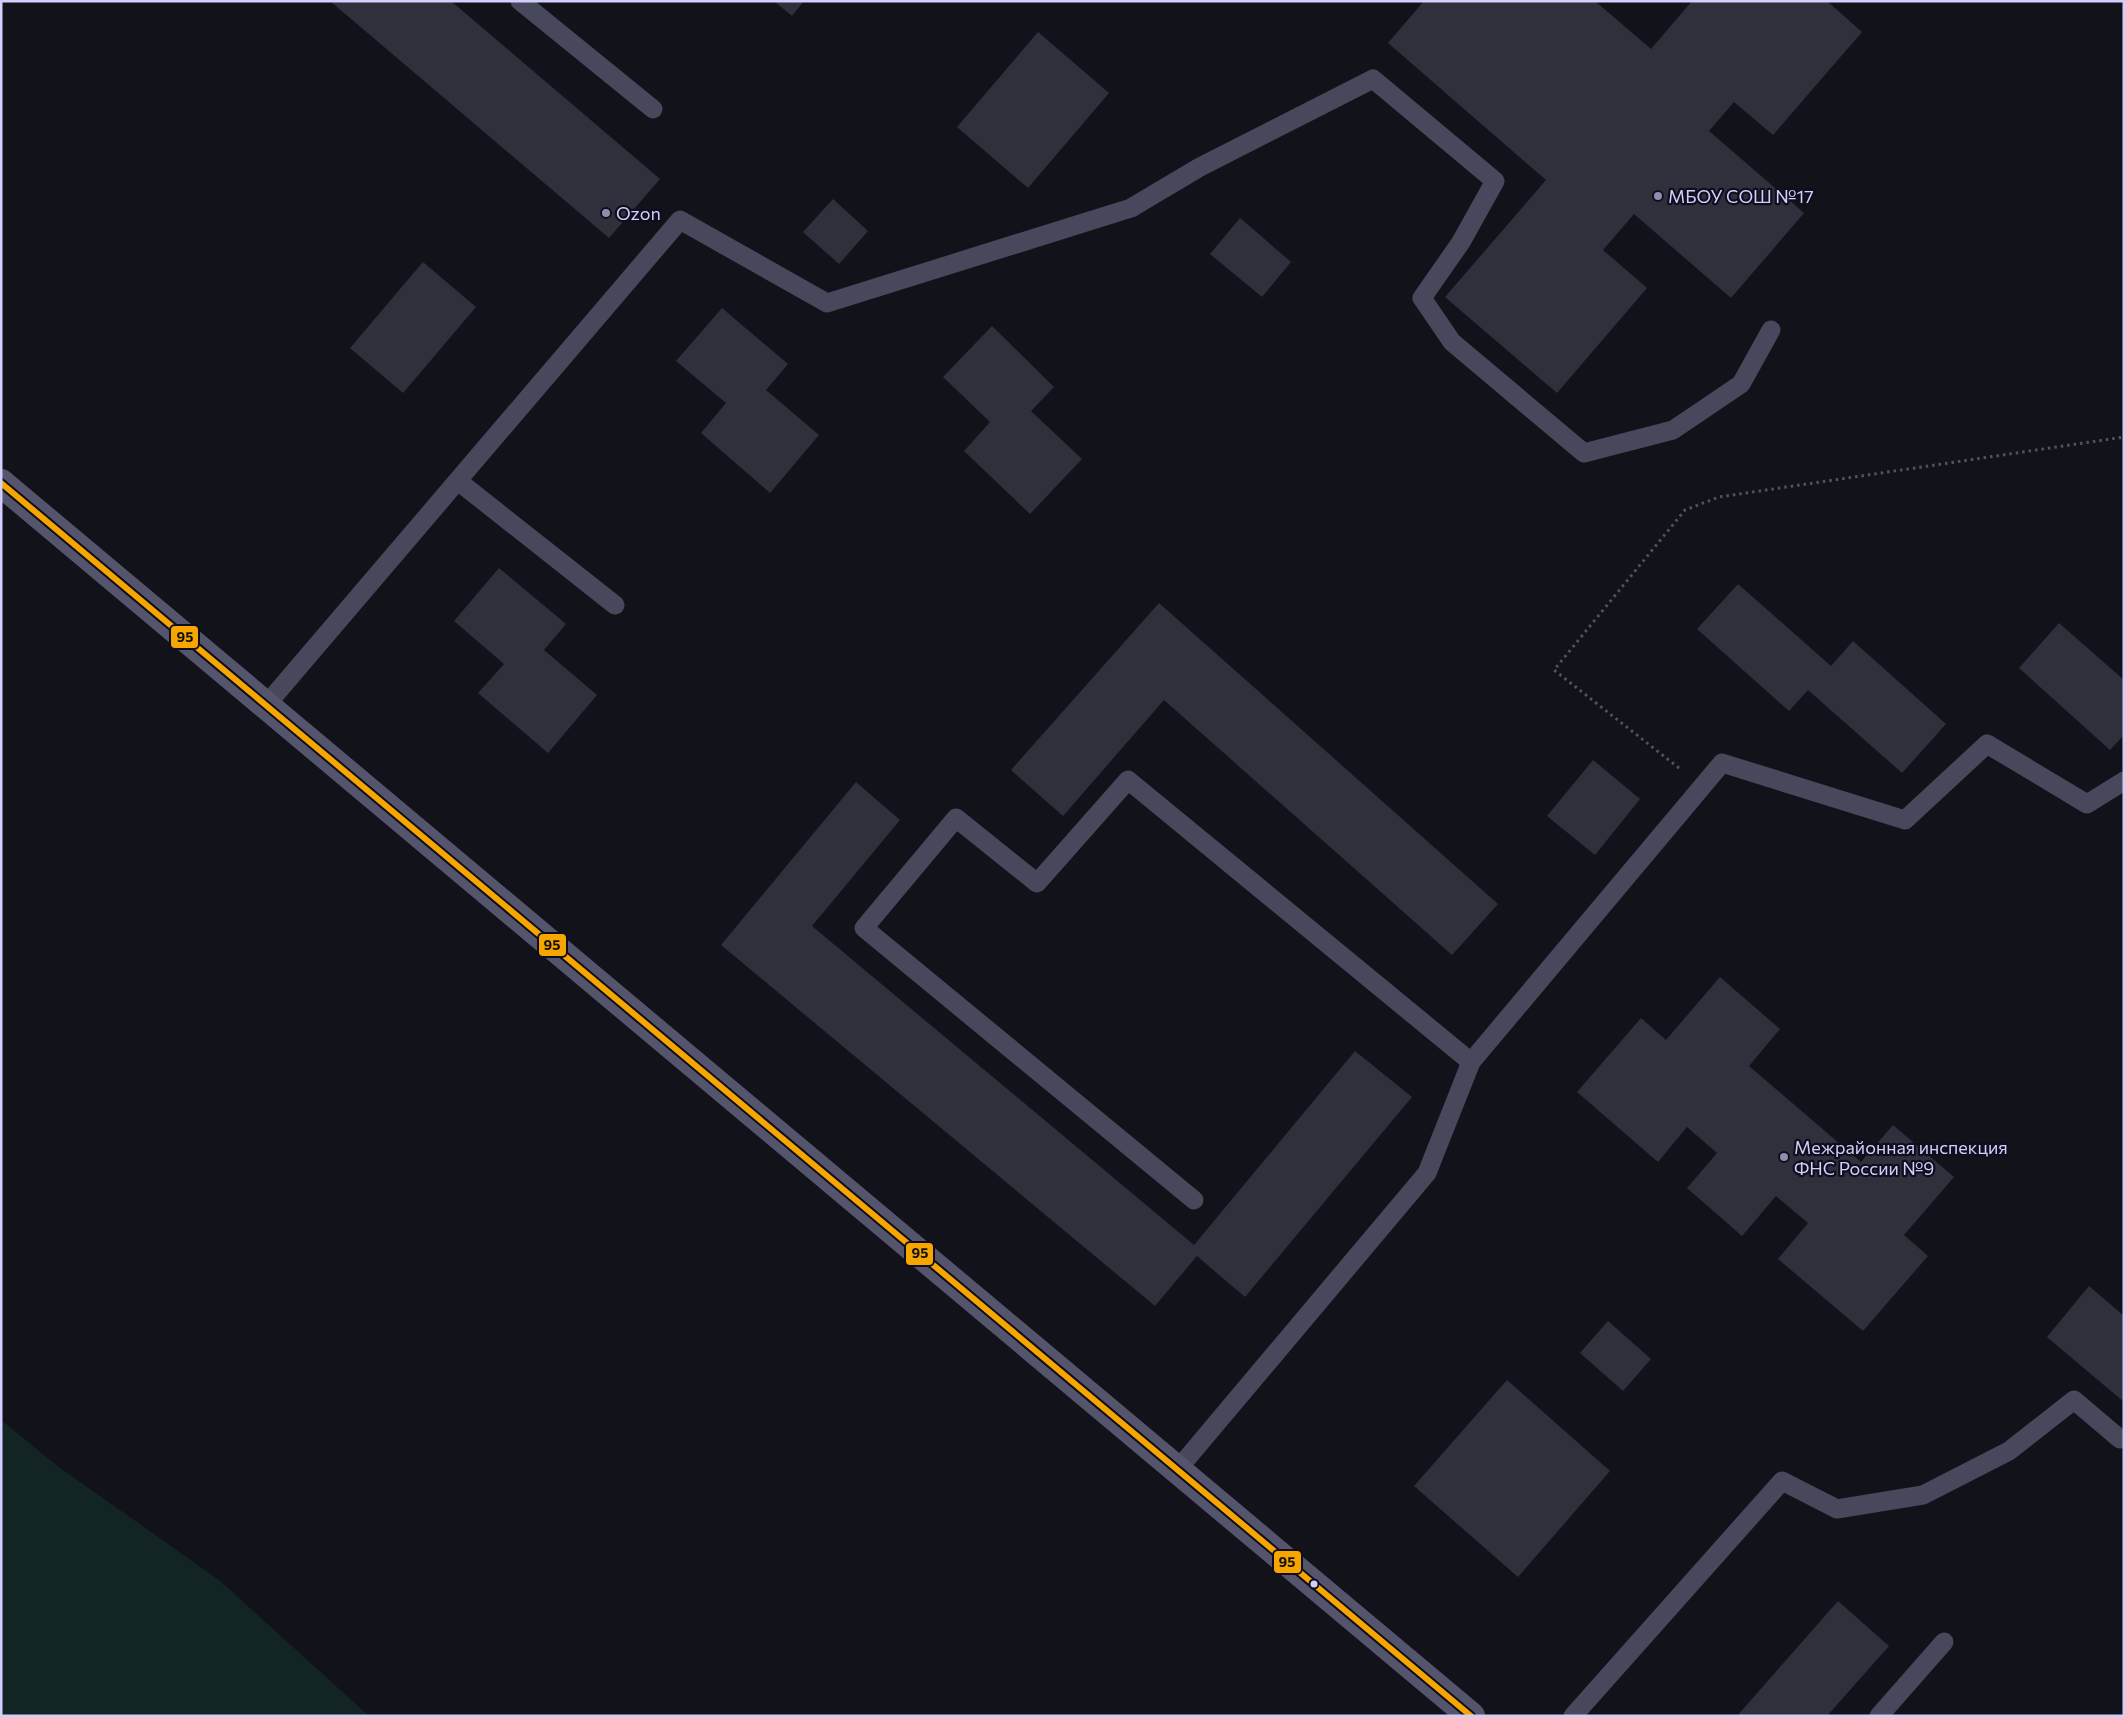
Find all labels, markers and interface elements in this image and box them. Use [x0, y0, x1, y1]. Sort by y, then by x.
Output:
place label: МБОУ СОШ №17 [1668, 185, 1814, 207]
marker: МБОУ СОШ №17 [1652, 190, 1664, 202]
place label: Ozon [616, 202, 661, 224]
marker: Ozon [600, 207, 612, 219]
line badge: 95 [170, 625, 199, 649]
text: 95 [177, 628, 193, 645]
line badge: 95 [538, 933, 567, 957]
text: 95 [544, 936, 560, 953]
place label: Межрайонная инспекция ФНС России №9 [1794, 1136, 2008, 1179]
marker: Межрайонная инспекция ФНС России №9 [1778, 1151, 1790, 1163]
line badge: 95 [905, 1242, 934, 1266]
text: 95 [912, 1244, 928, 1261]
line badge: 95 [1273, 1550, 1302, 1574]
text: 95 [1279, 1553, 1295, 1570]
unlabelled marker [1309, 1579, 1319, 1589]

